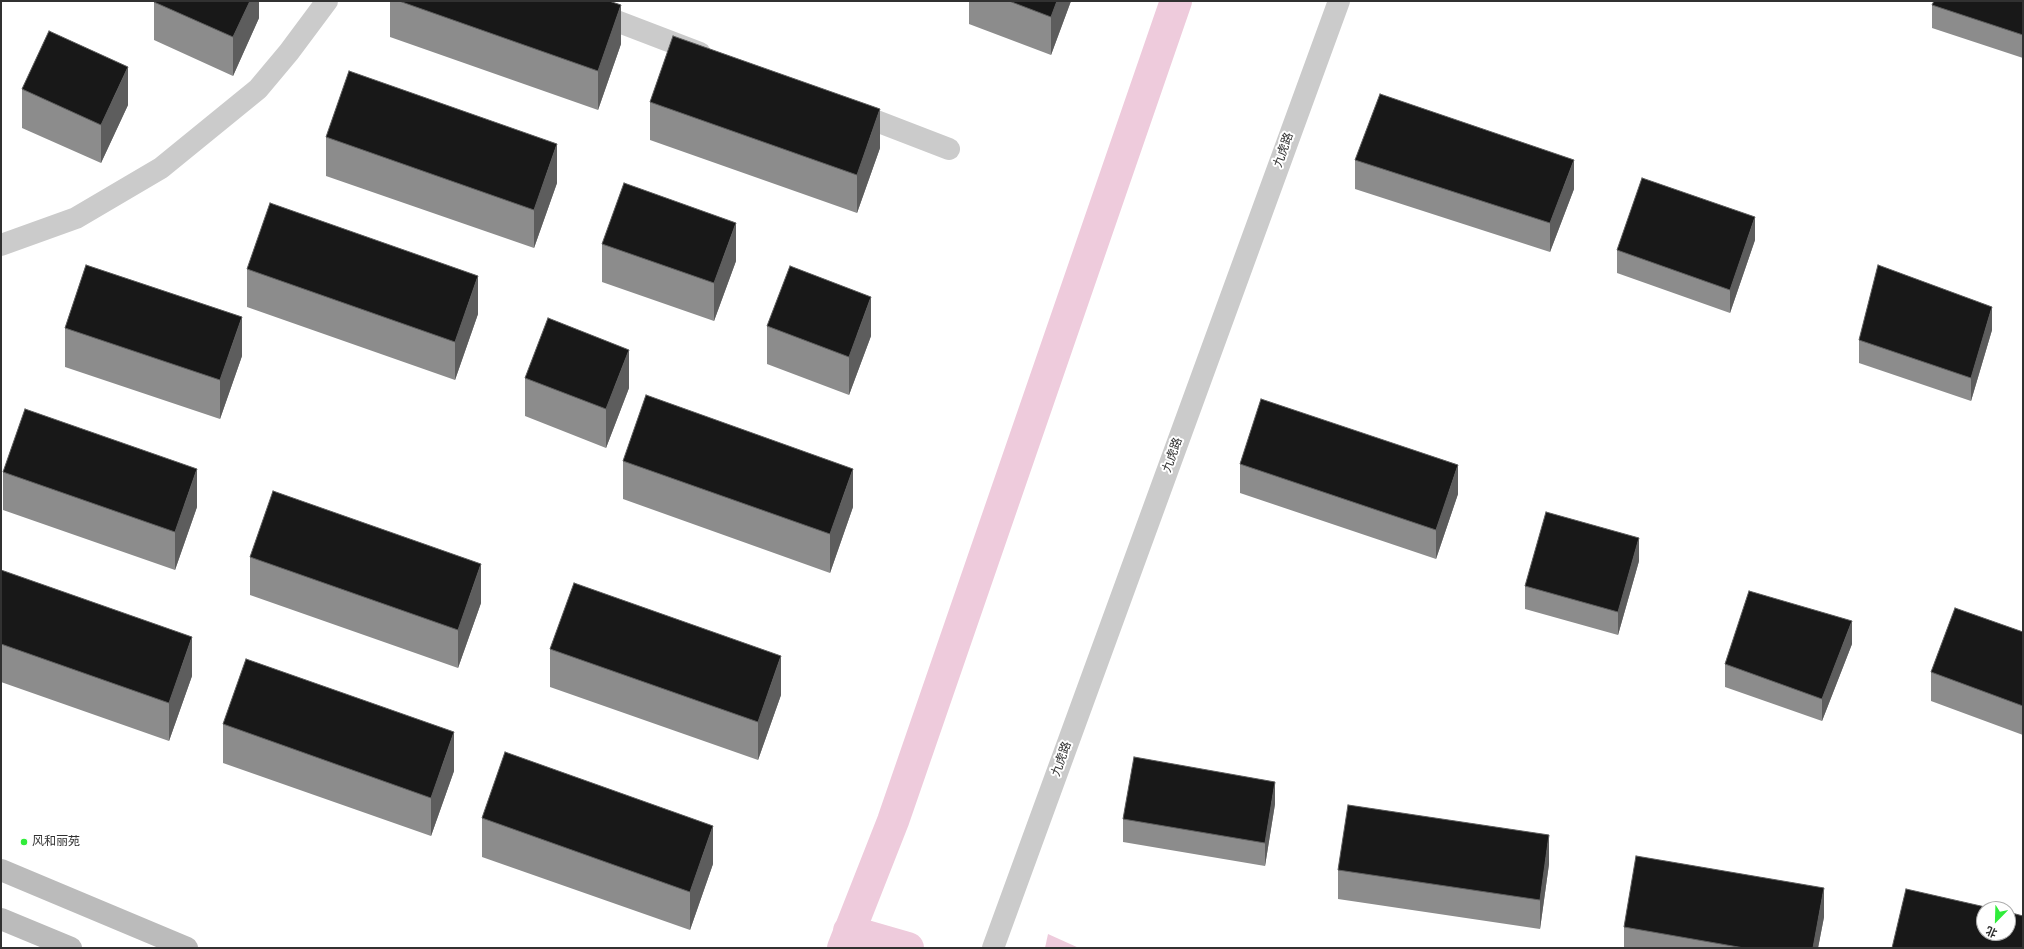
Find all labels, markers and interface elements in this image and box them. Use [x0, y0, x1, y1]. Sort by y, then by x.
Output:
street label: 九虎路 [1271, 131, 1297, 169]
street label: 九虎路 [1160, 436, 1186, 474]
street label: 九虎路 [1049, 740, 1075, 778]
place label: 风和丽苑 [32, 835, 80, 849]
marker: 风和丽苑 [19, 837, 29, 847]
north arrow [1976, 901, 2016, 941]
text: 北 [1984, 923, 1999, 940]

